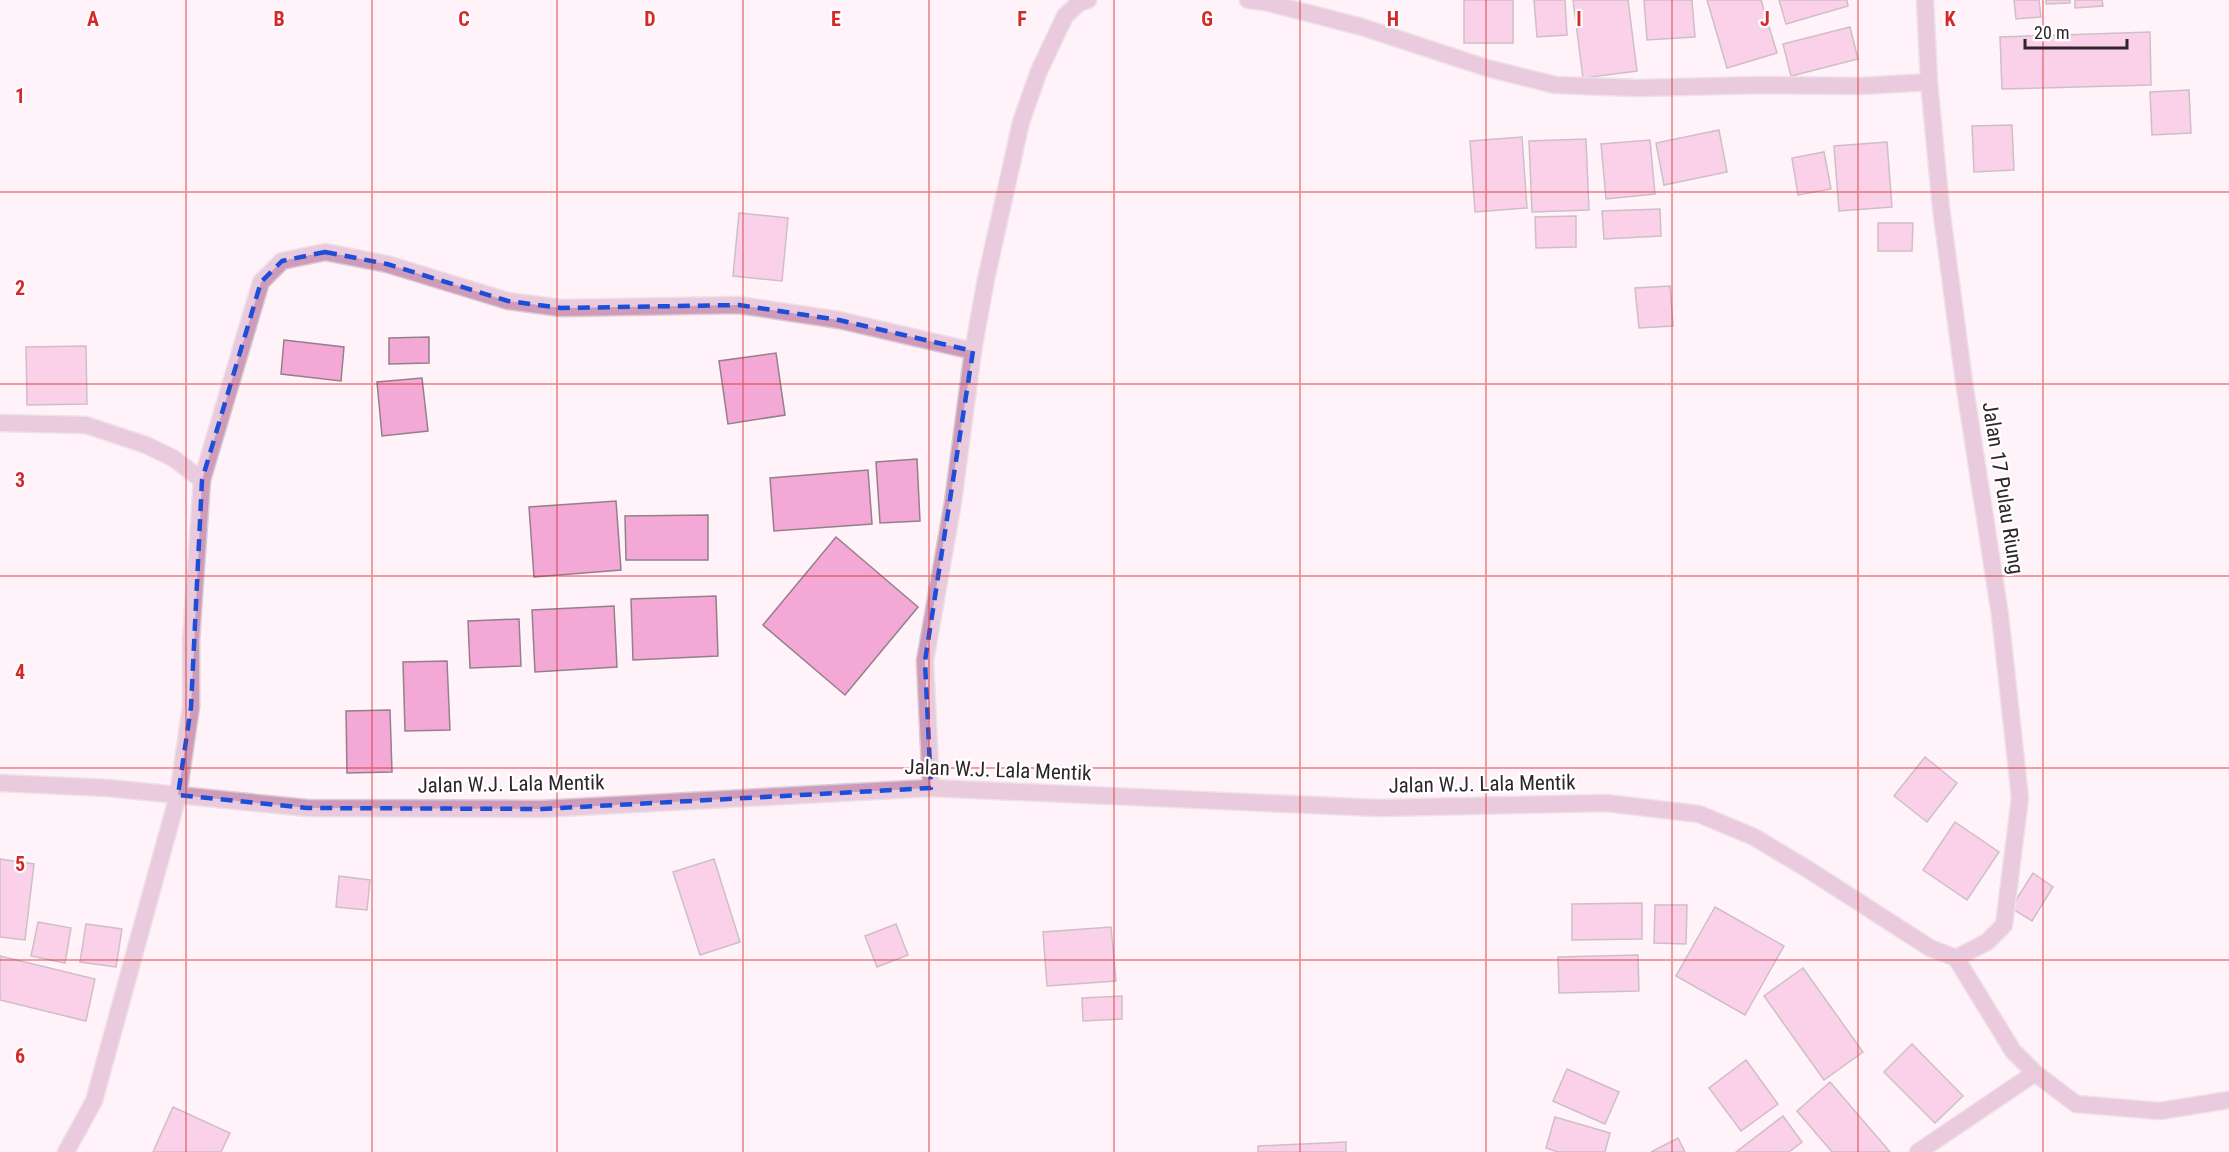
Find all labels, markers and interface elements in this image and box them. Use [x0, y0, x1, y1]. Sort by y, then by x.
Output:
text: A [87, 7, 99, 31]
text: B [273, 7, 285, 31]
text: C [458, 7, 470, 31]
text: D [644, 7, 656, 31]
text: E [831, 7, 841, 31]
text: F [1017, 7, 1027, 31]
text: G [1201, 7, 1213, 31]
text: H [1387, 7, 1399, 31]
text: I [1576, 7, 1582, 31]
text: J [1760, 7, 1770, 31]
text: K [1944, 7, 1956, 31]
scale bar [2025, 12, 2127, 50]
text: 20 m [2034, 22, 2069, 43]
text: 1 [15, 84, 25, 108]
text: 2 [15, 276, 25, 300]
street label: Jalan 17 Pulau Riung [1978, 400, 2028, 576]
text: 3 [15, 468, 25, 492]
text: 4 [15, 660, 25, 684]
street label: Jalan W.J. Lala Mentik [904, 755, 1092, 785]
street label: Jalan W.J. Lala Mentik [417, 770, 605, 798]
street label: Jalan W.J. Lala Mentik [1388, 770, 1576, 798]
text: 5 [15, 852, 25, 876]
text: 6 [15, 1044, 25, 1068]

